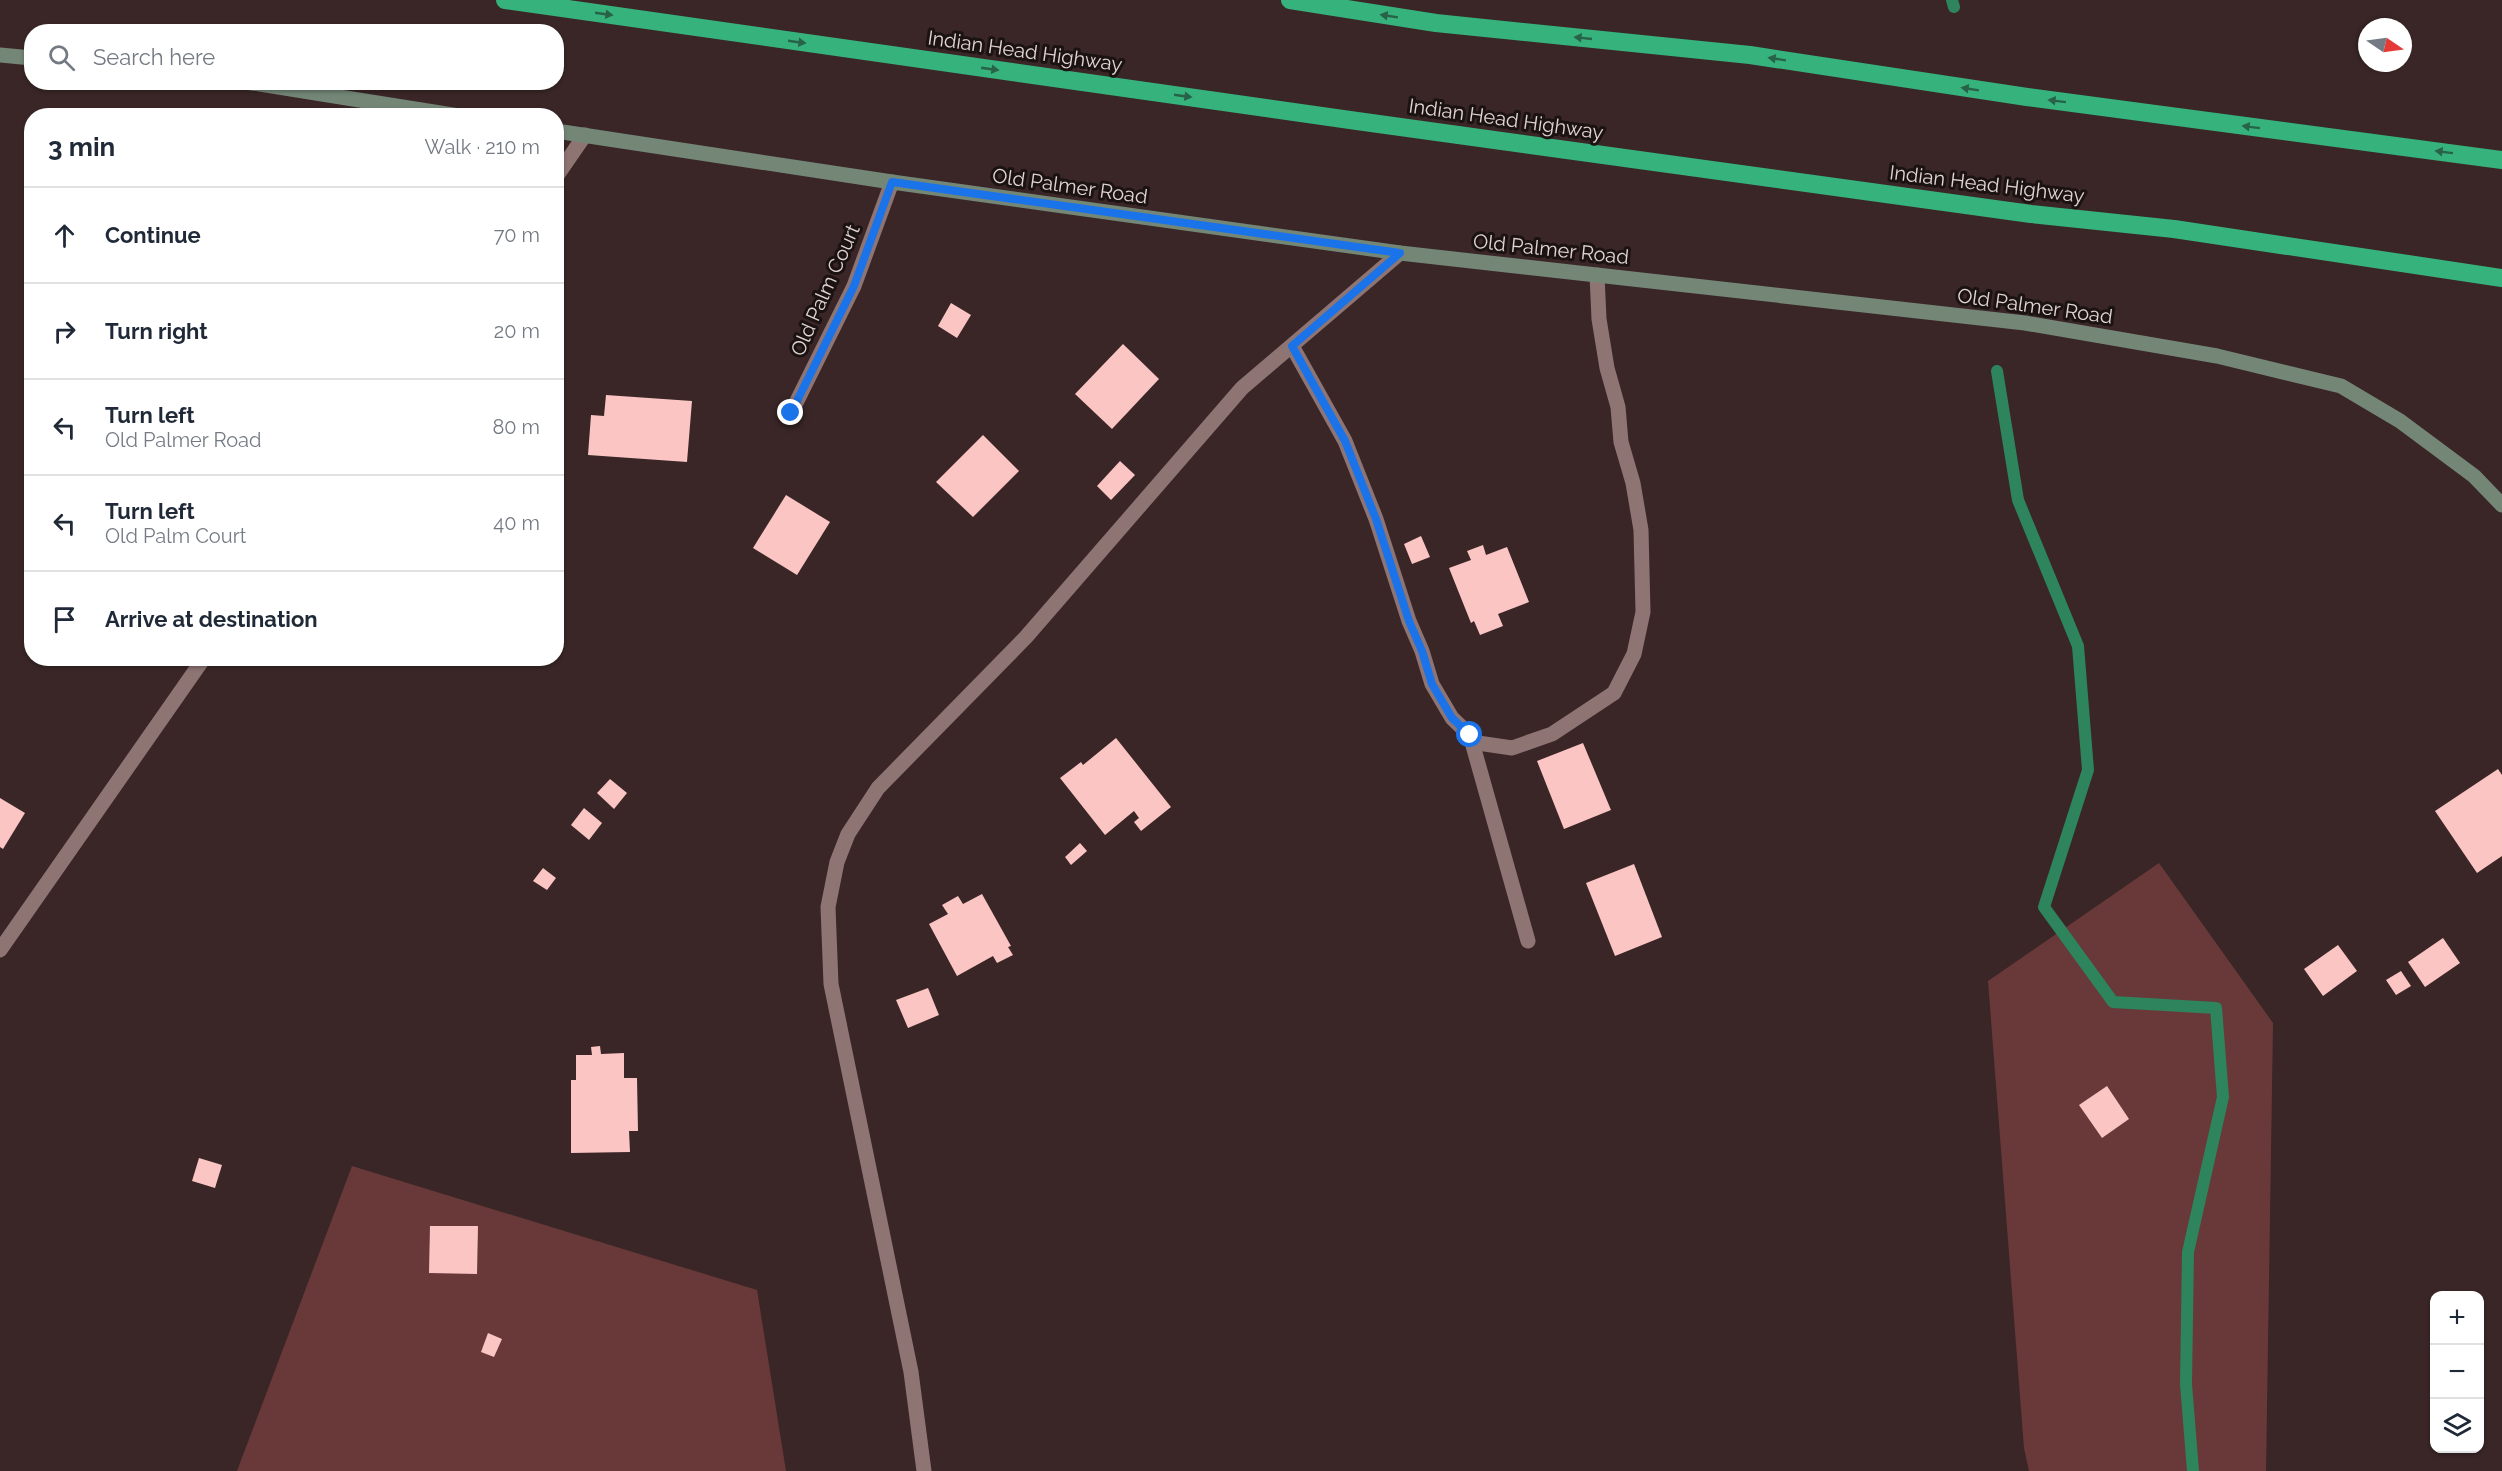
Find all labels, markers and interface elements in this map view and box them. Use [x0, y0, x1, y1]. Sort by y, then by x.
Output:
one-way arrow [595, 10, 614, 19]
one-way arrow [1380, 11, 1399, 20]
north arrow [2358, 18, 2412, 72]
search box [24, 24, 564, 90]
street label: Indian Head Highway [926, 25, 1124, 77]
one-way arrow [1573, 33, 1592, 43]
one-way arrow [788, 37, 807, 46]
icon: search [45, 41, 78, 74]
text: Search here [93, 44, 215, 70]
one-way arrow [1767, 55, 1786, 64]
one-way arrow [981, 65, 1000, 74]
one-way arrow [1960, 84, 1979, 93]
one-way arrow [1174, 92, 1193, 101]
street label: Indian Head Highway [1407, 93, 1605, 145]
one-way arrow [2048, 97, 2067, 106]
one-way arrow [2241, 122, 2260, 132]
text: 3 min [48, 132, 115, 162]
text: Walk · 210 m [425, 135, 540, 159]
one-way arrow [2434, 148, 2453, 157]
street label: Indian Head Highway [1888, 160, 2086, 208]
street label: Old Palmer Road [991, 163, 1149, 209]
icon: ahead [48, 219, 81, 252]
street label: Old Palm Court [785, 220, 865, 359]
text: Continue [105, 222, 201, 248]
text: 70 m [494, 223, 540, 247]
street label: Old Palmer Road [1472, 229, 1630, 269]
street label: Old Palmer Road [1956, 283, 2114, 329]
icon: right [48, 315, 81, 348]
text: Turn right [105, 318, 208, 344]
text: 20 m [494, 319, 540, 343]
route end [777, 399, 803, 425]
text: Turn left [105, 402, 195, 428]
icon: left [48, 411, 81, 444]
text: 80 m [492, 415, 540, 439]
text: Old Palmer Road [105, 428, 261, 452]
text: Turn left [105, 498, 195, 524]
icon: left [48, 507, 81, 540]
text: 40 m [493, 511, 540, 535]
text: Old Palm Court [105, 524, 246, 548]
icon: arrive [48, 603, 81, 636]
text: Arrive at destination [105, 606, 318, 632]
route start [1456, 721, 1482, 747]
map controls [2430, 1291, 2484, 1453]
button: + [2430, 1291, 2484, 1345]
button: − [2430, 1345, 2484, 1399]
button: layers [2430, 1399, 2484, 1453]

